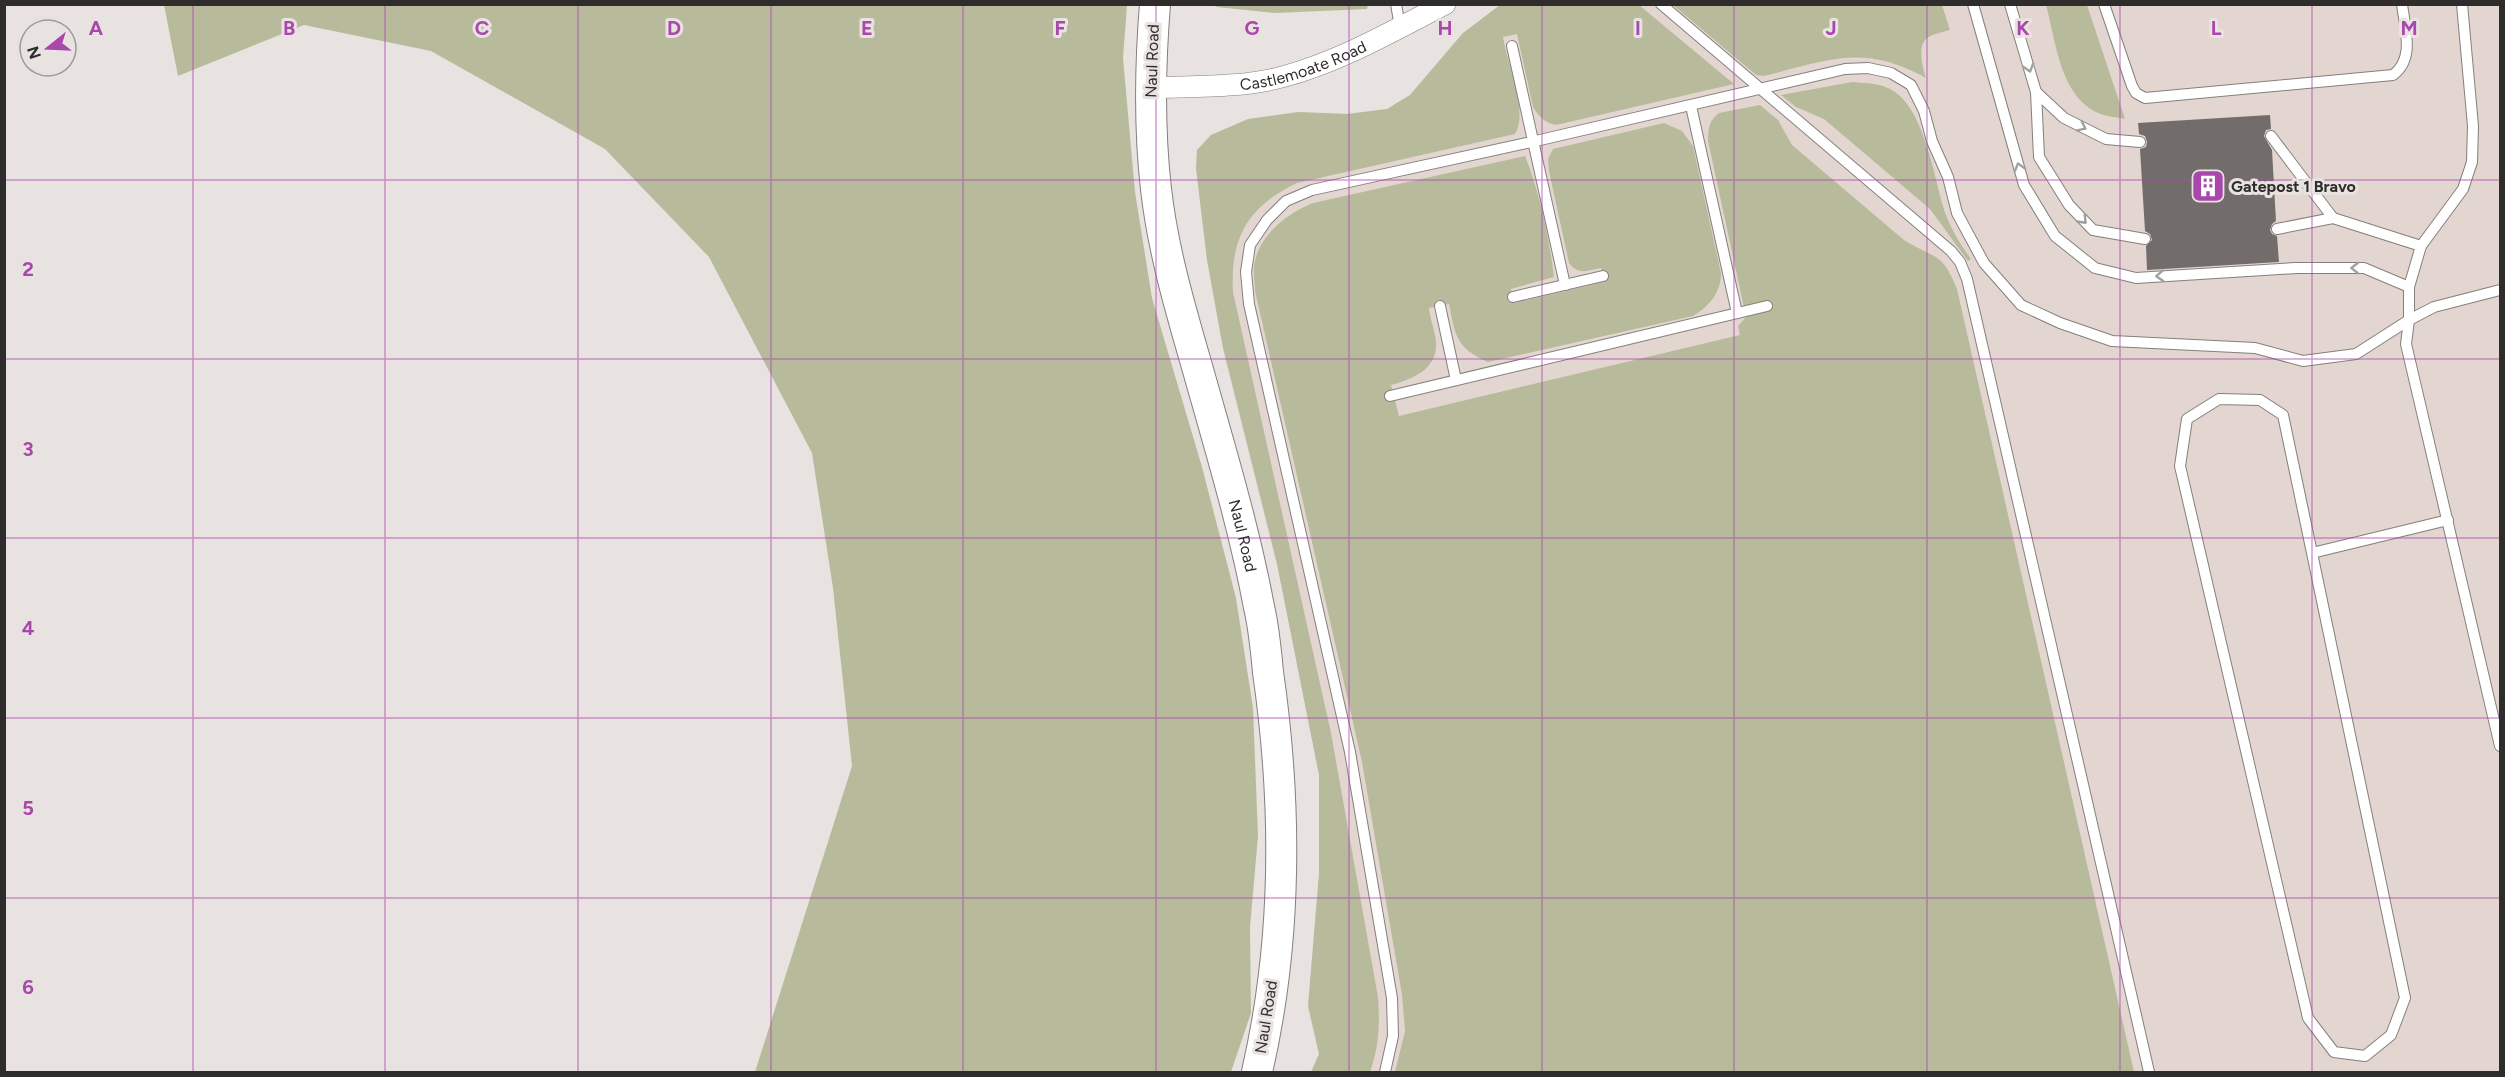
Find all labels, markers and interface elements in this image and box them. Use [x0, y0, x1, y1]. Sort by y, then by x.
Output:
text: A [89, 16, 104, 40]
text: B [283, 16, 295, 40]
text: C [475, 16, 489, 40]
text: D [667, 16, 681, 40]
text: E [861, 16, 873, 40]
text: F [1054, 16, 1066, 40]
text: G [1245, 16, 1260, 40]
text: H [1438, 16, 1453, 40]
text: I [1635, 16, 1641, 40]
text: J [1825, 16, 1837, 40]
text: K [2016, 16, 2030, 40]
text: L [2211, 16, 2222, 40]
text: M [2400, 16, 2418, 40]
north arrow [18, 18, 78, 78]
street label: Naul Road [1141, 24, 1163, 98]
street label: Castlemoate Road [1239, 36, 1369, 94]
text: N [23, 44, 45, 61]
one-way arrow [2022, 62, 2034, 73]
one-way arrow [2075, 119, 2086, 131]
one-way arrow [2014, 163, 2026, 173]
building icon: Gatepost 1 Bravo [2190, 168, 2226, 204]
place label: Gatepost 1 Bravo [2231, 177, 2356, 196]
one-way arrow [2076, 213, 2087, 224]
text: 2 [22, 257, 34, 281]
one-way arrow [2350, 262, 2359, 274]
one-way arrow [2155, 269, 2164, 282]
text: 3 [22, 437, 34, 461]
street label: Naul Road [1225, 497, 1261, 574]
text: 4 [22, 616, 35, 640]
text: 5 [22, 796, 34, 820]
text: 6 [22, 975, 34, 999]
street label: Naul Road [1251, 979, 1281, 1055]

